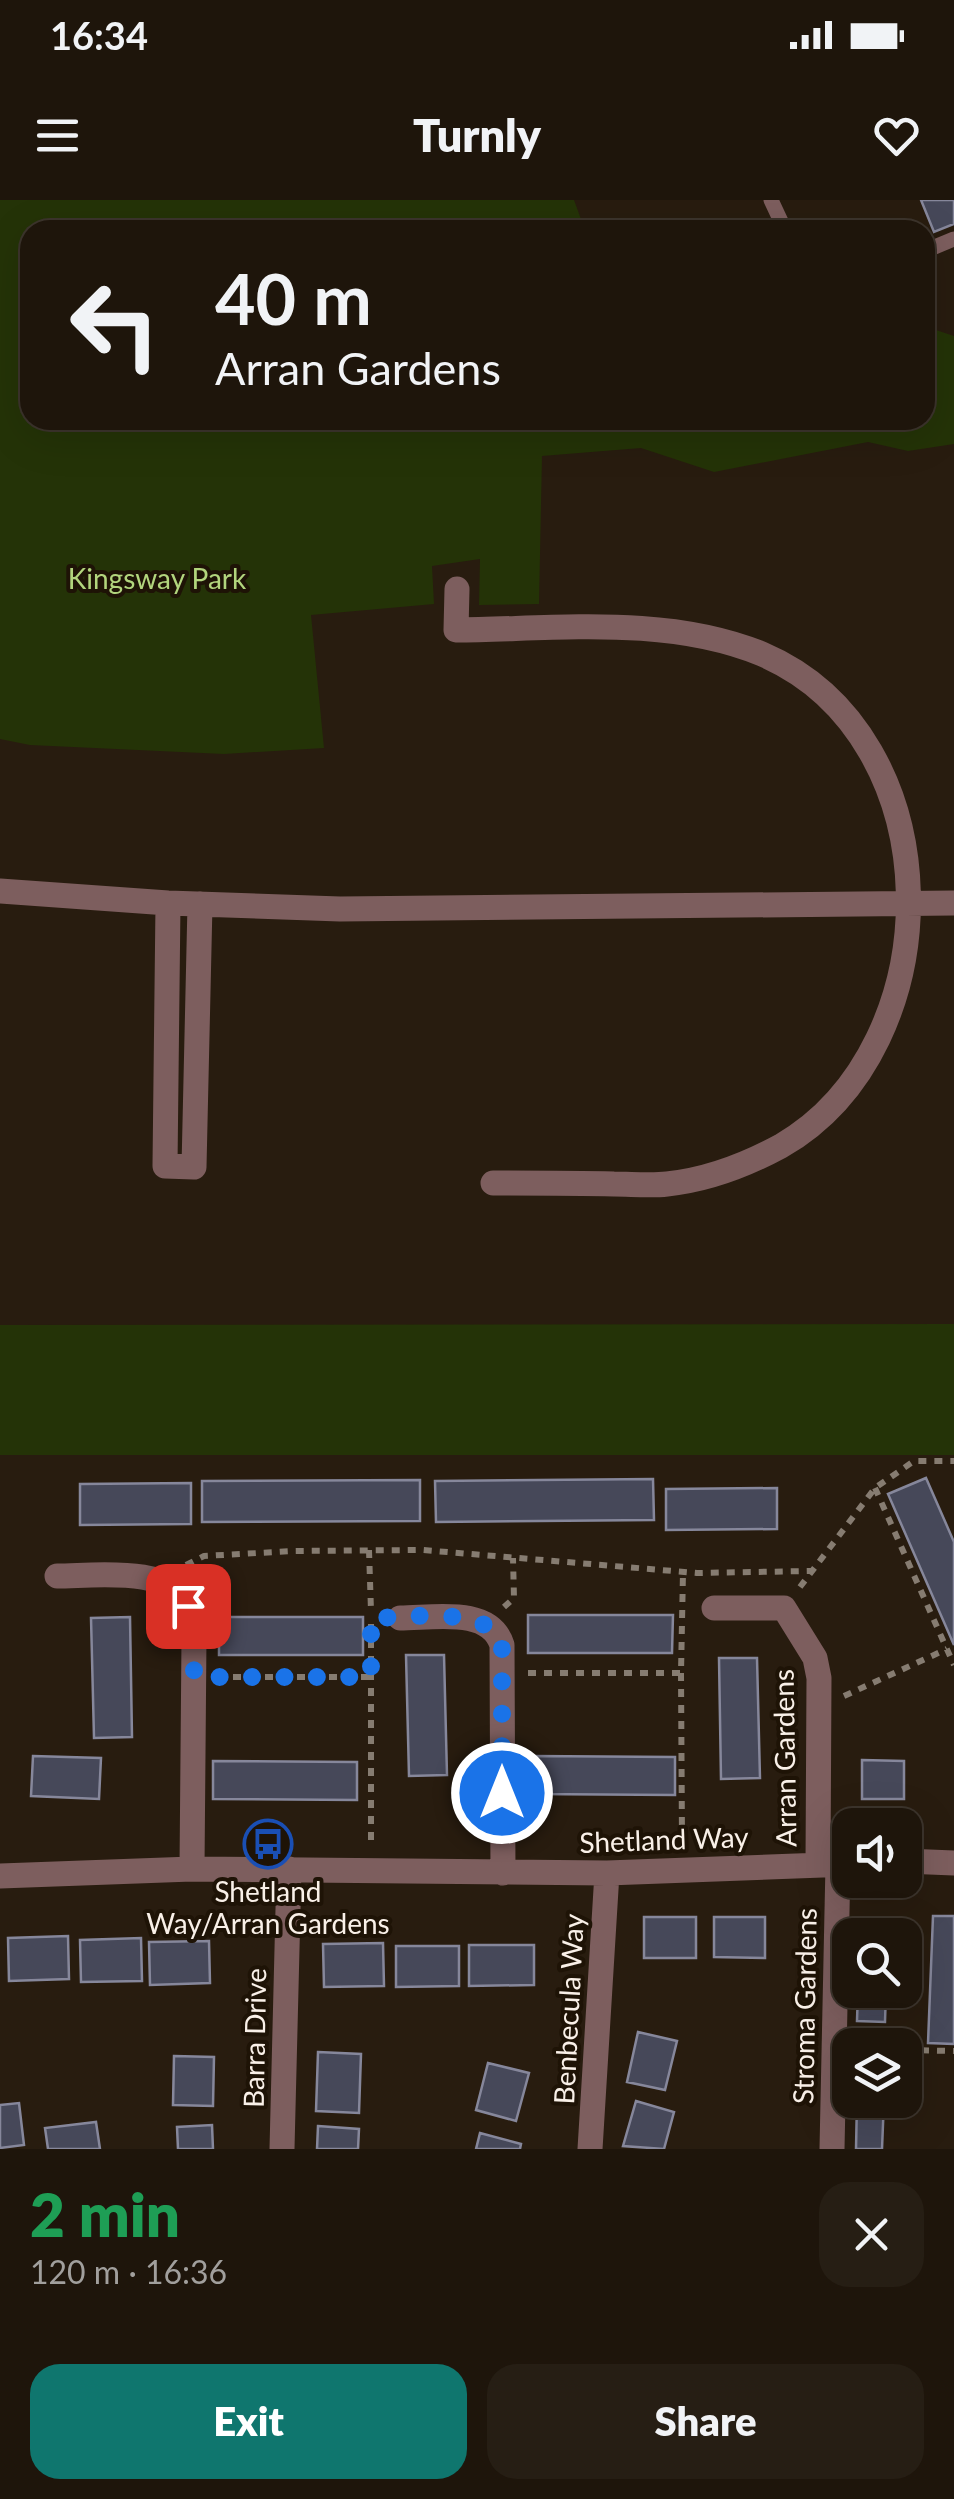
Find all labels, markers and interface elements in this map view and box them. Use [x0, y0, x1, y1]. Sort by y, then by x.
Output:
text: 16:34 [50, 12, 148, 58]
icon: menu [30, 108, 85, 163]
text: Turnly [413, 108, 541, 162]
icon: heart [869, 108, 924, 163]
text: 40 m [215, 256, 372, 340]
icon: left [50, 260, 180, 390]
text: Arran Gardens [215, 341, 501, 395]
park label: Kingsway Park [68, 561, 247, 595]
pin [146, 1564, 231, 1649]
icon: arrive [161, 1579, 216, 1634]
street label: Arran Gardens [765, 1669, 803, 1847]
position arrow [450, 1741, 554, 1845]
map controls [832, 1808, 922, 2118]
button: sound [832, 1808, 922, 1898]
bus stop icon: Shetland Way/Arran Gardens [242, 1818, 294, 1870]
street label: Shetland Way [579, 1819, 750, 1859]
place label: Shetland Way/Arran Gardens [146, 1874, 390, 1940]
street label: Stroma Gardens [785, 1908, 823, 2104]
street label: Benbecula Way [546, 1912, 590, 2105]
button: search [832, 1918, 922, 2008]
street label: Barra Drive [236, 1968, 272, 2108]
button: layers [832, 2028, 922, 2118]
text: 2 min [30, 2178, 180, 2250]
button: close [819, 2182, 924, 2287]
text: 120 m · 16:36 [30, 2252, 227, 2291]
button: Exit [30, 2364, 467, 2479]
button: Share [487, 2364, 924, 2479]

